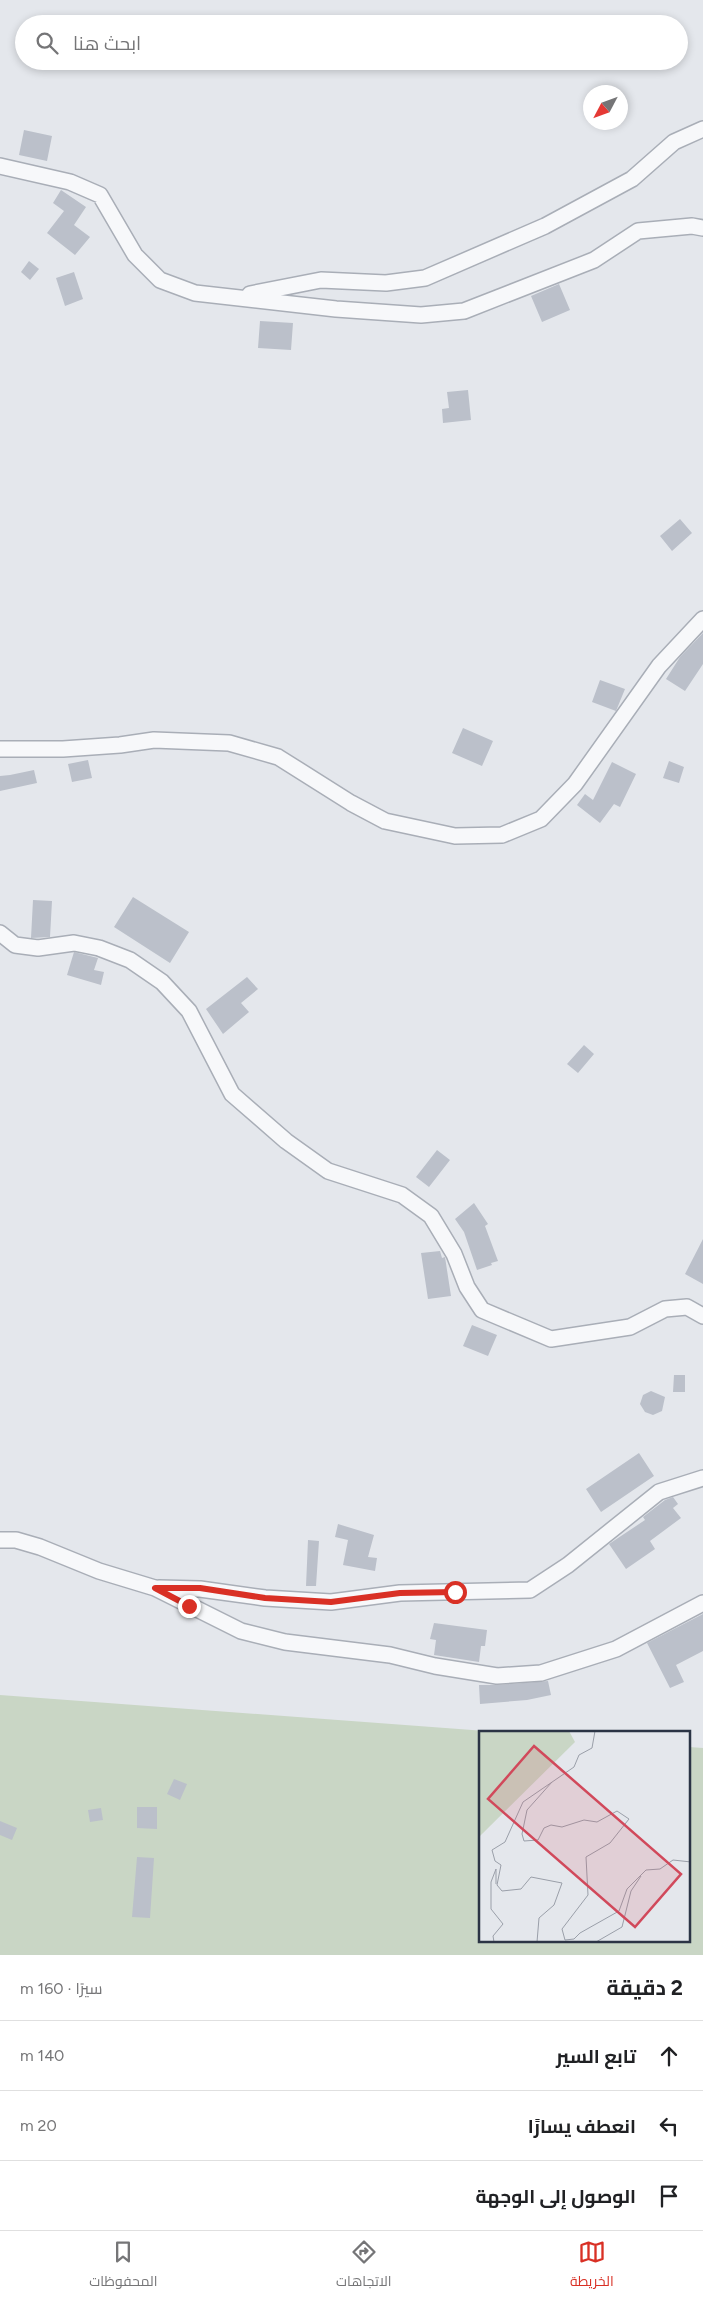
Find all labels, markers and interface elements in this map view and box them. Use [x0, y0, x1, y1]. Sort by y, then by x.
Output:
search box [15, 15, 688, 70]
icon: search [33, 29, 61, 57]
text: ابحث هنا [73, 32, 141, 55]
north arrow [583, 85, 628, 130]
route start [444, 1581, 467, 1604]
route end [178, 1595, 201, 1618]
inset map [479, 1731, 690, 1942]
text: 2 دقيقة [606, 1975, 683, 2000]
text: سيرًا · 160 m [20, 1979, 103, 1998]
icon: ahead [655, 2042, 683, 2070]
text: تابع السير [556, 2045, 636, 2068]
text: 140 m [20, 2046, 64, 2065]
icon: left [655, 2112, 683, 2140]
text: انعطف يسارًا [528, 2115, 636, 2138]
text: 20 m [20, 2116, 57, 2135]
icon: arrive [655, 2182, 683, 2210]
text: الوصول إلى الوجهة [476, 2185, 636, 2208]
tab: المحفوظات [89, 2238, 157, 2294]
tab: الاتجاهات [336, 2238, 391, 2294]
tab: الخريطة [570, 2238, 614, 2294]

